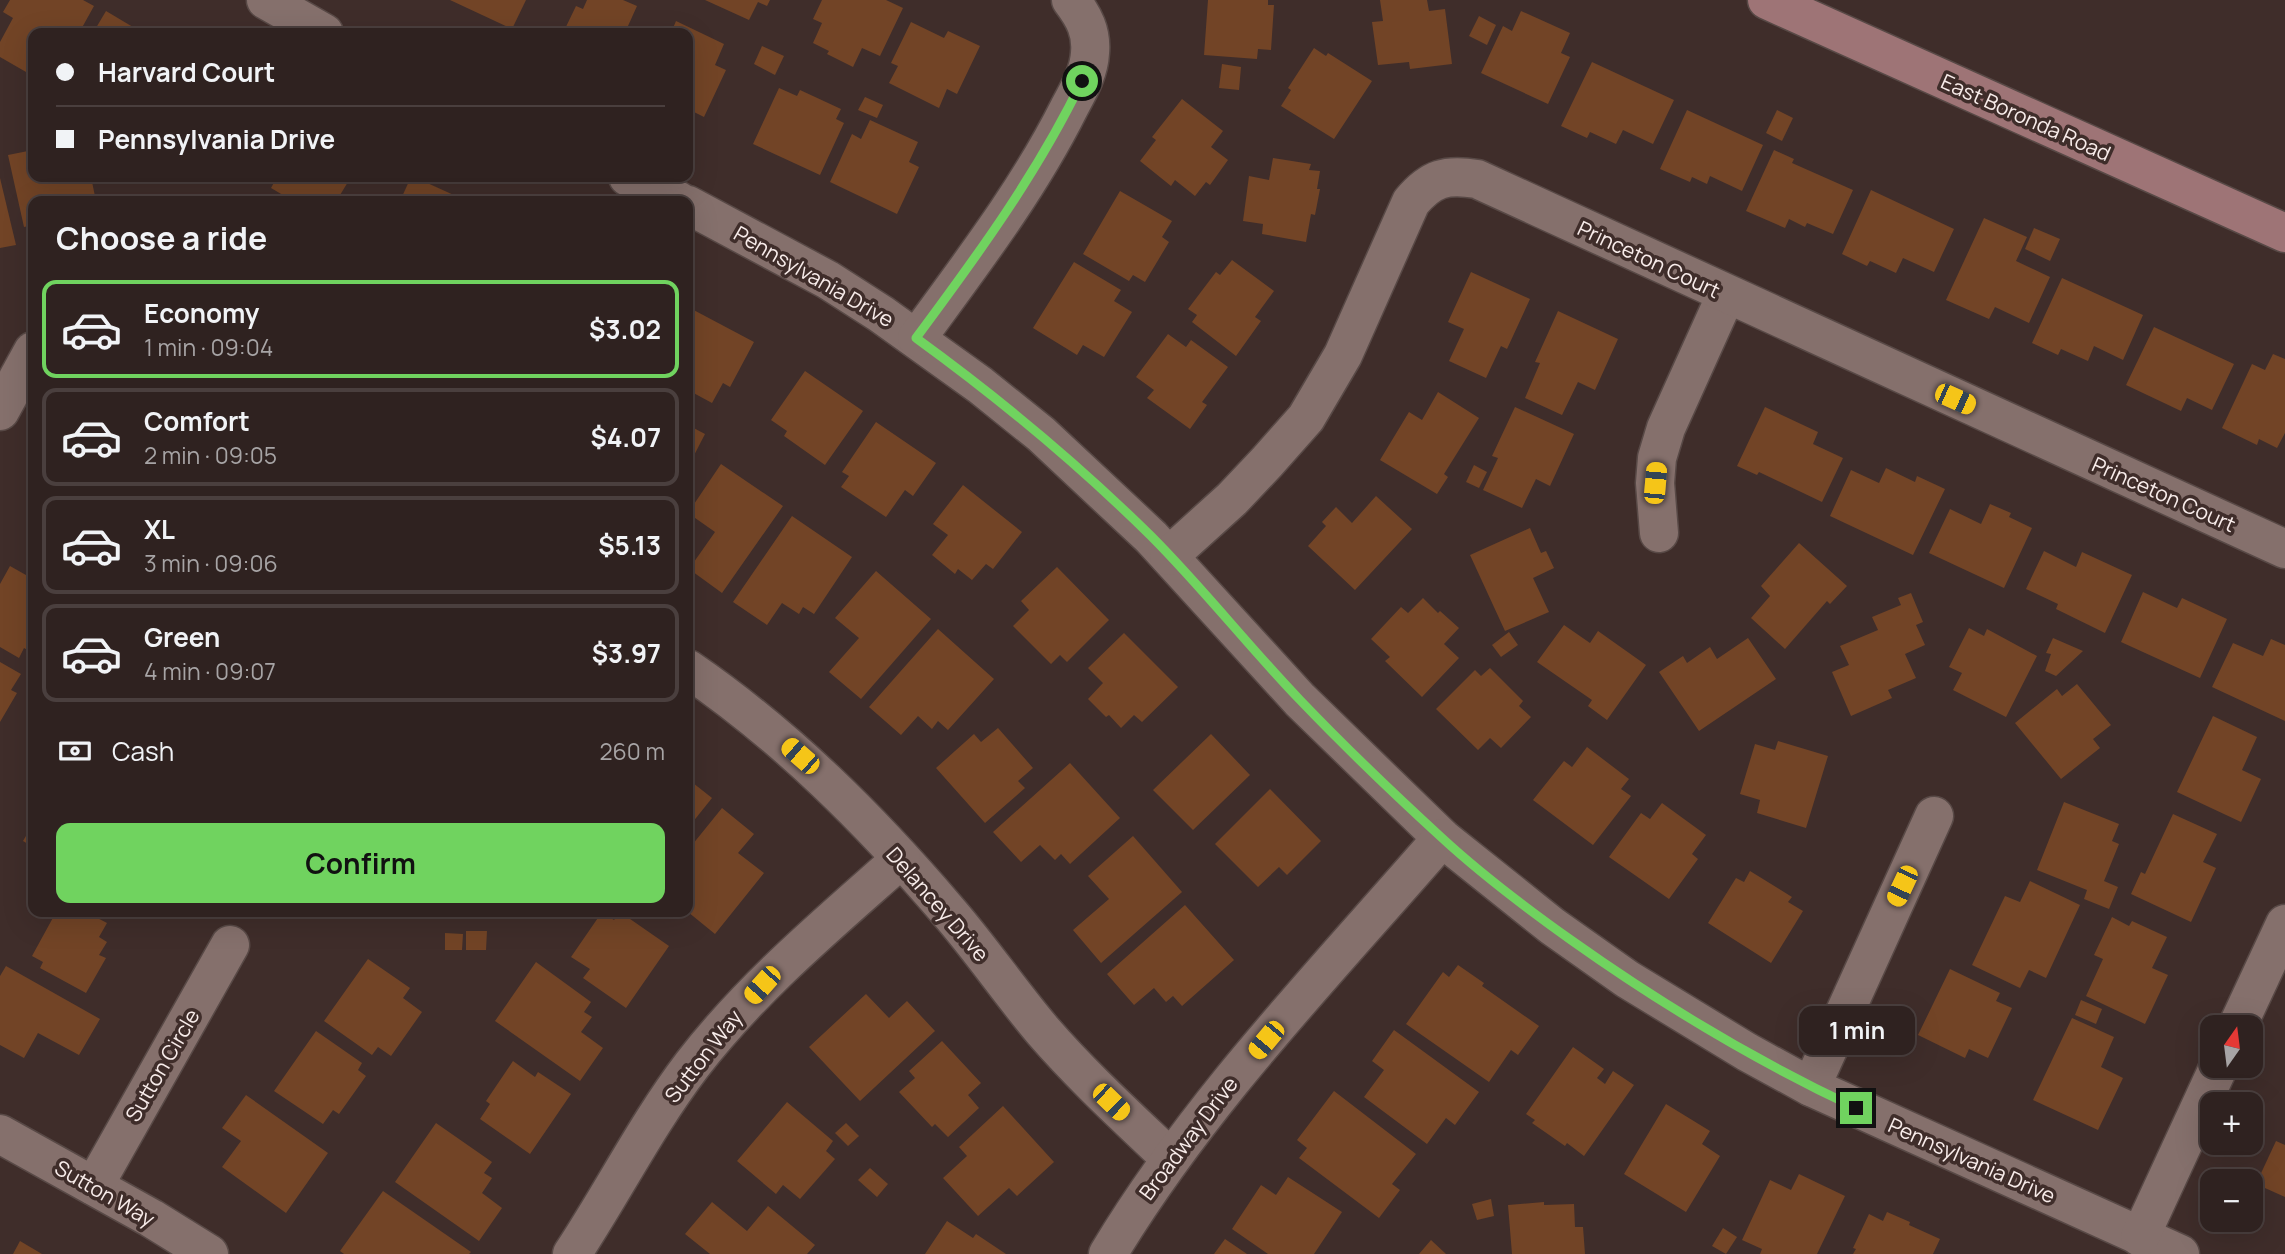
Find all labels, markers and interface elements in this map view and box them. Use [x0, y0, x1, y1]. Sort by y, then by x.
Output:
text: Harvard Court [98, 54, 275, 90]
route start [1066, 65, 1098, 97]
street label: East Boronda Road [1937, 67, 2115, 167]
text: Pennsylvania Drive [98, 121, 335, 157]
street label: Princeton Court [1573, 214, 1725, 304]
text: Choose a ride [56, 216, 267, 260]
street label: Pennsylvania Drive [729, 219, 899, 333]
text: Economy [144, 295, 259, 331]
icon: car [60, 298, 123, 361]
text: $3.02 [589, 311, 661, 347]
text: 1 min · 09:04 [144, 331, 273, 363]
car [1932, 381, 1979, 417]
text: Comfort [144, 403, 250, 439]
icon: car [60, 406, 123, 469]
text: $4.07 [591, 419, 661, 455]
text: 2 min · 09:05 [144, 439, 277, 471]
street label: Princeton Court [2088, 450, 2240, 538]
car [1643, 461, 1668, 505]
text: XL [144, 511, 175, 547]
icon: car [60, 514, 123, 577]
text: $5.13 [598, 527, 661, 563]
text: 3 min · 09:06 [144, 547, 278, 579]
text: Green [144, 619, 220, 655]
icon: car [60, 622, 123, 685]
text: $3.97 [592, 635, 661, 671]
text: 4 min · 09:07 [144, 655, 276, 687]
icon: cash [56, 732, 94, 770]
text: Cash [112, 733, 174, 769]
car [778, 734, 823, 778]
text: 260 m [599, 735, 665, 767]
button: Confirm [56, 823, 665, 903]
street label: Delancey Drive [880, 841, 996, 967]
car [1884, 863, 1921, 909]
car [741, 962, 784, 1008]
street label: Sutton Circle [118, 1003, 206, 1127]
street label: Sutton Way [658, 1004, 748, 1108]
callout: 1 min [1798, 1006, 1914, 1056]
text: 1 min [1829, 1014, 1885, 1046]
north arrow [2200, 1015, 2263, 1078]
map controls [2200, 1015, 2263, 1232]
car [1245, 1017, 1288, 1063]
street label: Broadway Drive [1132, 1071, 1244, 1205]
car [1089, 1080, 1134, 1124]
route end [1840, 1092, 1872, 1124]
button: + [2200, 1092, 2263, 1155]
street label: Pennsylvania Drive [1884, 1111, 2060, 1209]
street label: Sutton Way [50, 1153, 160, 1233]
button: − [2200, 1169, 2263, 1232]

